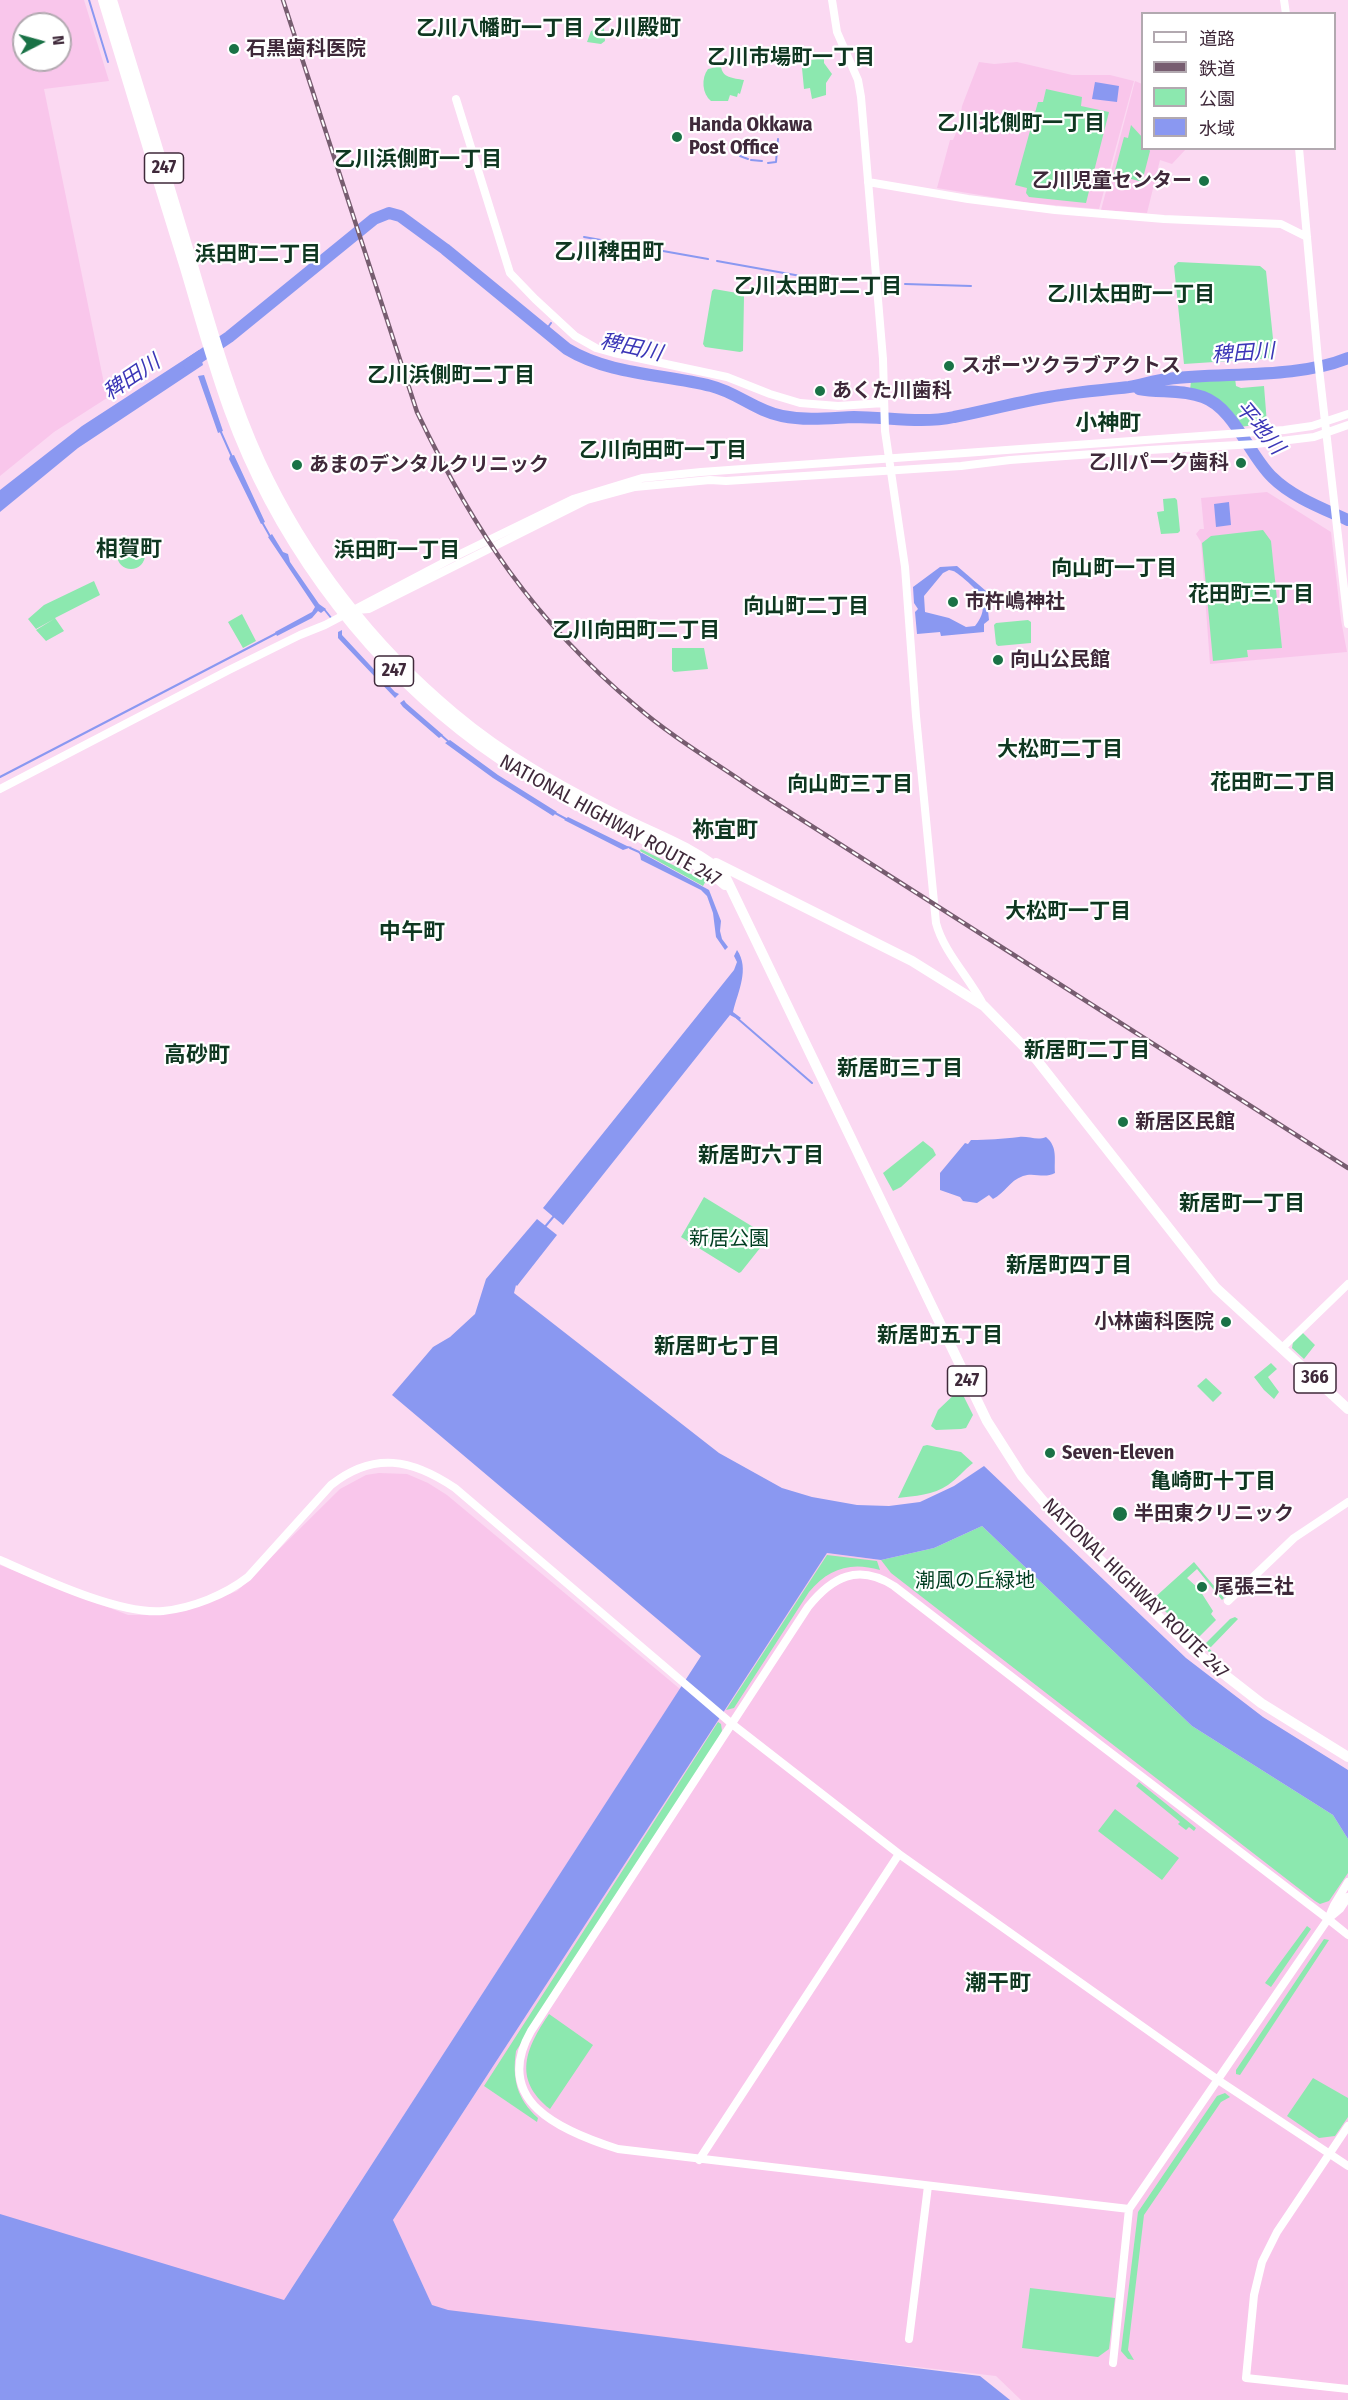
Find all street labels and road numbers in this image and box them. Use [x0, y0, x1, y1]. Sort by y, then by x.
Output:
road number: 247 [144, 153, 184, 183]
road number: 247 [374, 656, 414, 686]
street label: NATIONAL HIGHWAY ROUTE 247 [495, 750, 725, 892]
road number: 366 [1294, 1363, 1336, 1393]
road number: 247 [948, 1366, 986, 1396]
street label: NATIONAL HIGHWAY ROUTE 247 [1037, 1494, 1233, 1684]

